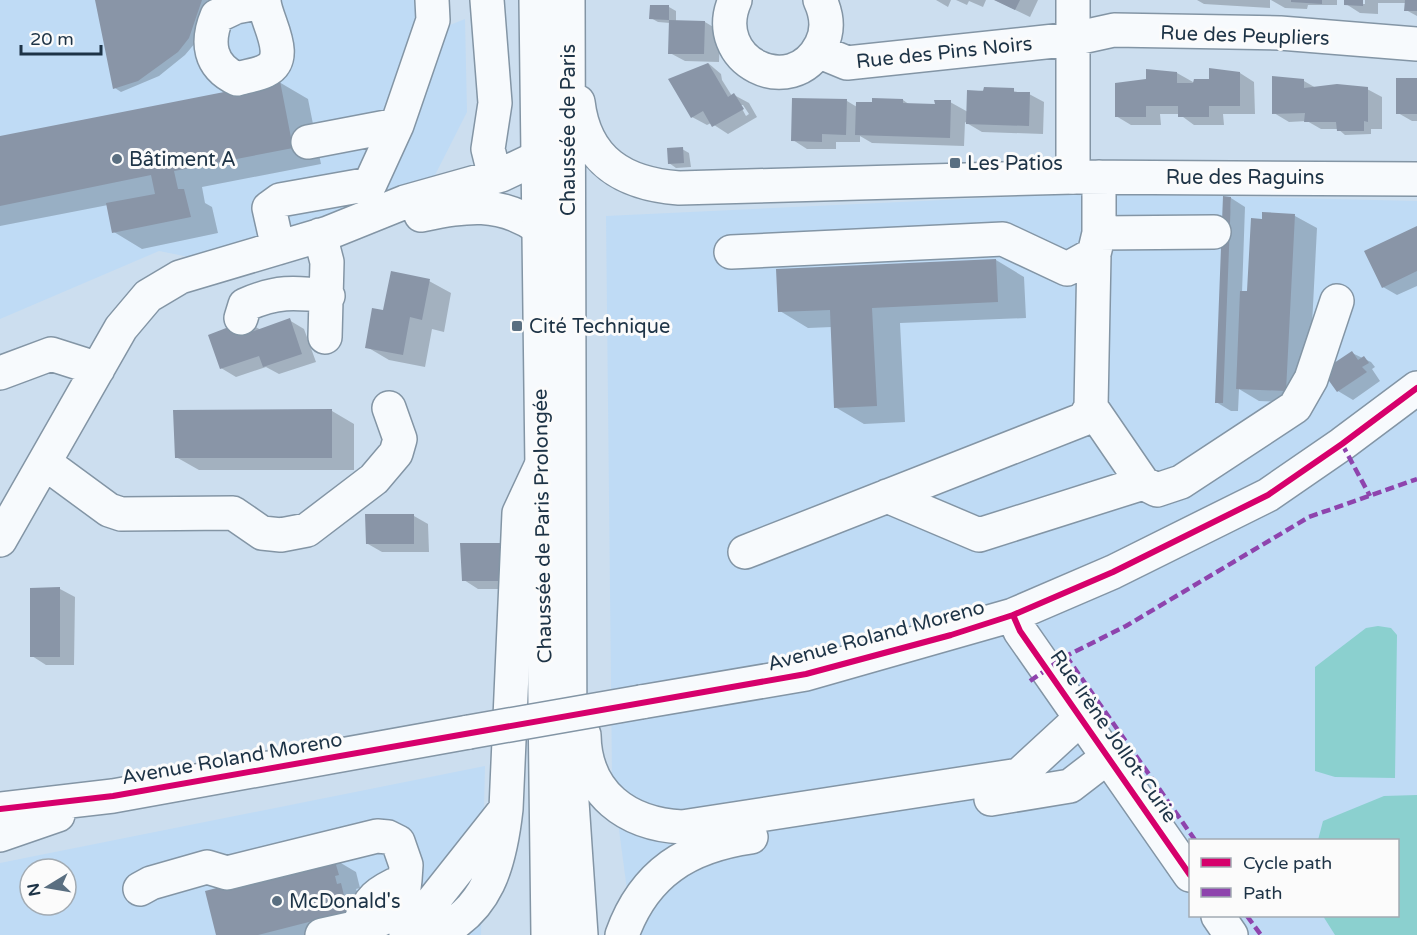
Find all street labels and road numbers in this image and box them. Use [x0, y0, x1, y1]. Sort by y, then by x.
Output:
street label: Rue des Peupliers [1160, 21, 1330, 51]
street label: Rue des Pins Noirs [855, 32, 1033, 74]
street label: Chaussée de Paris [557, 44, 581, 216]
street label: Rue des Raguins [1166, 166, 1324, 190]
street label: Chaussée de Paris Prolongée [529, 388, 557, 663]
street label: Avenue Roland Moreno [765, 595, 987, 676]
street label: Rue Irène Jollot-Curie [1045, 646, 1182, 827]
street label: Avenue Roland Moreno [120, 728, 344, 790]

